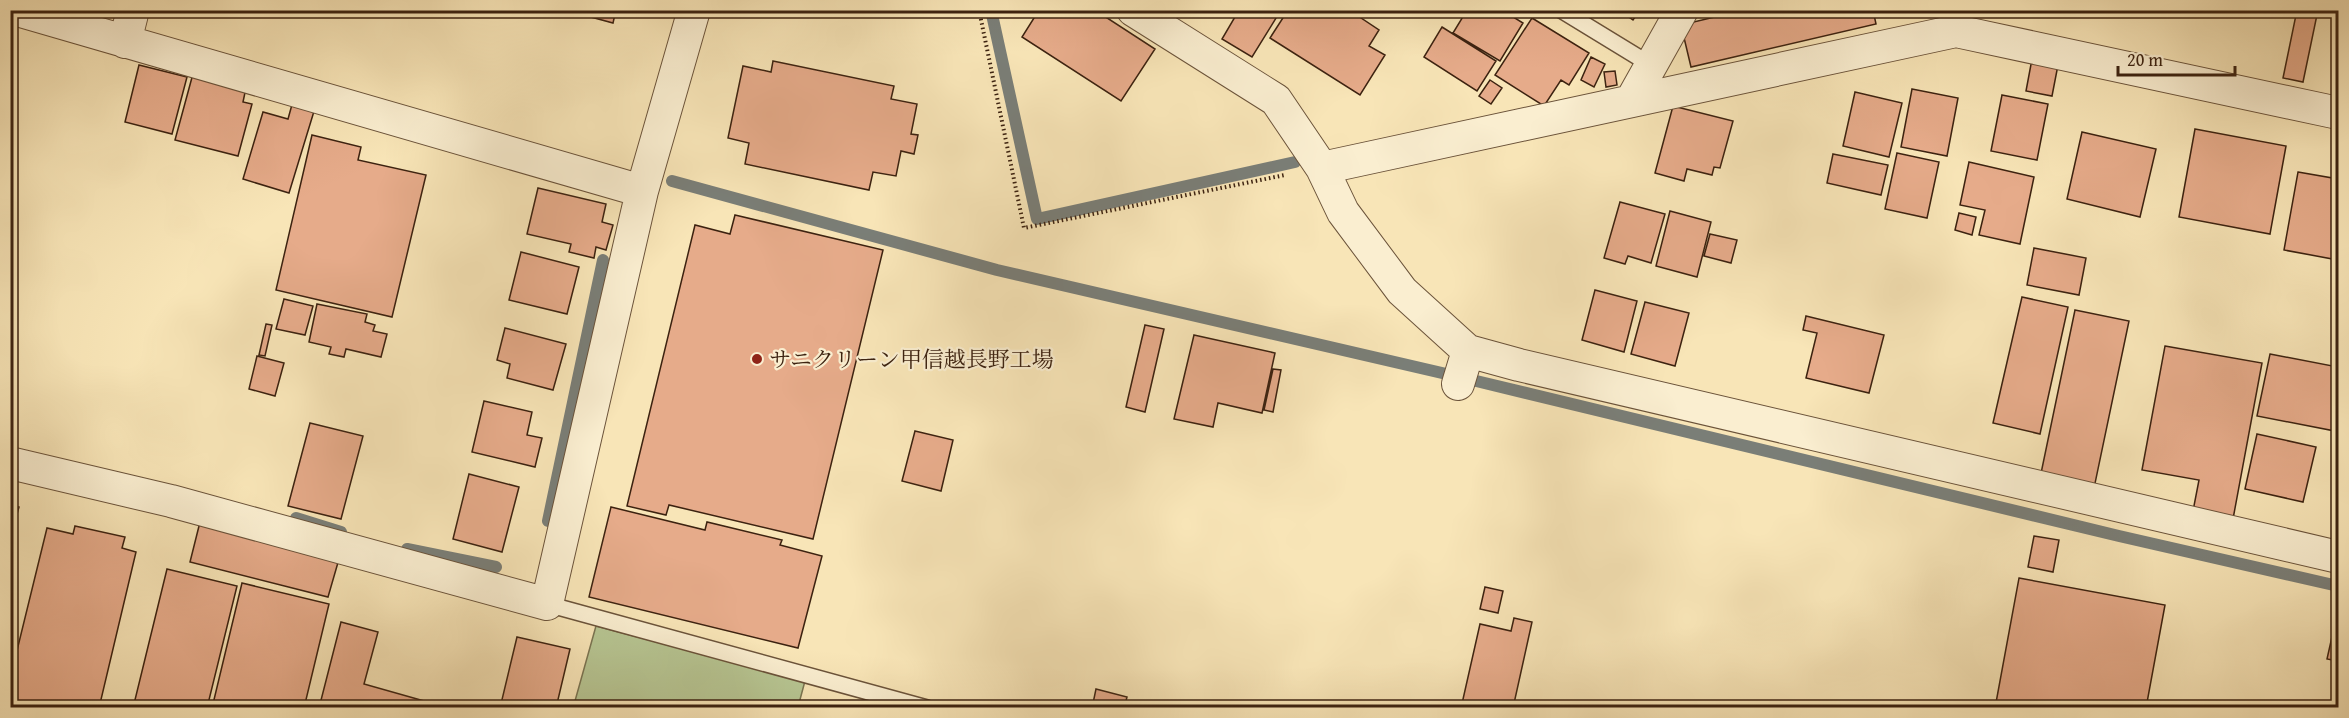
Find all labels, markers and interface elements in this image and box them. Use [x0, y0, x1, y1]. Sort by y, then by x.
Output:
scale bar [2118, 39, 2235, 77]
text: 20 m [2127, 46, 2163, 73]
place label: サニクリーン甲信越長野工場 [769, 343, 1054, 375]
marker: サニクリーン甲信越長野工場 [750, 352, 764, 366]

